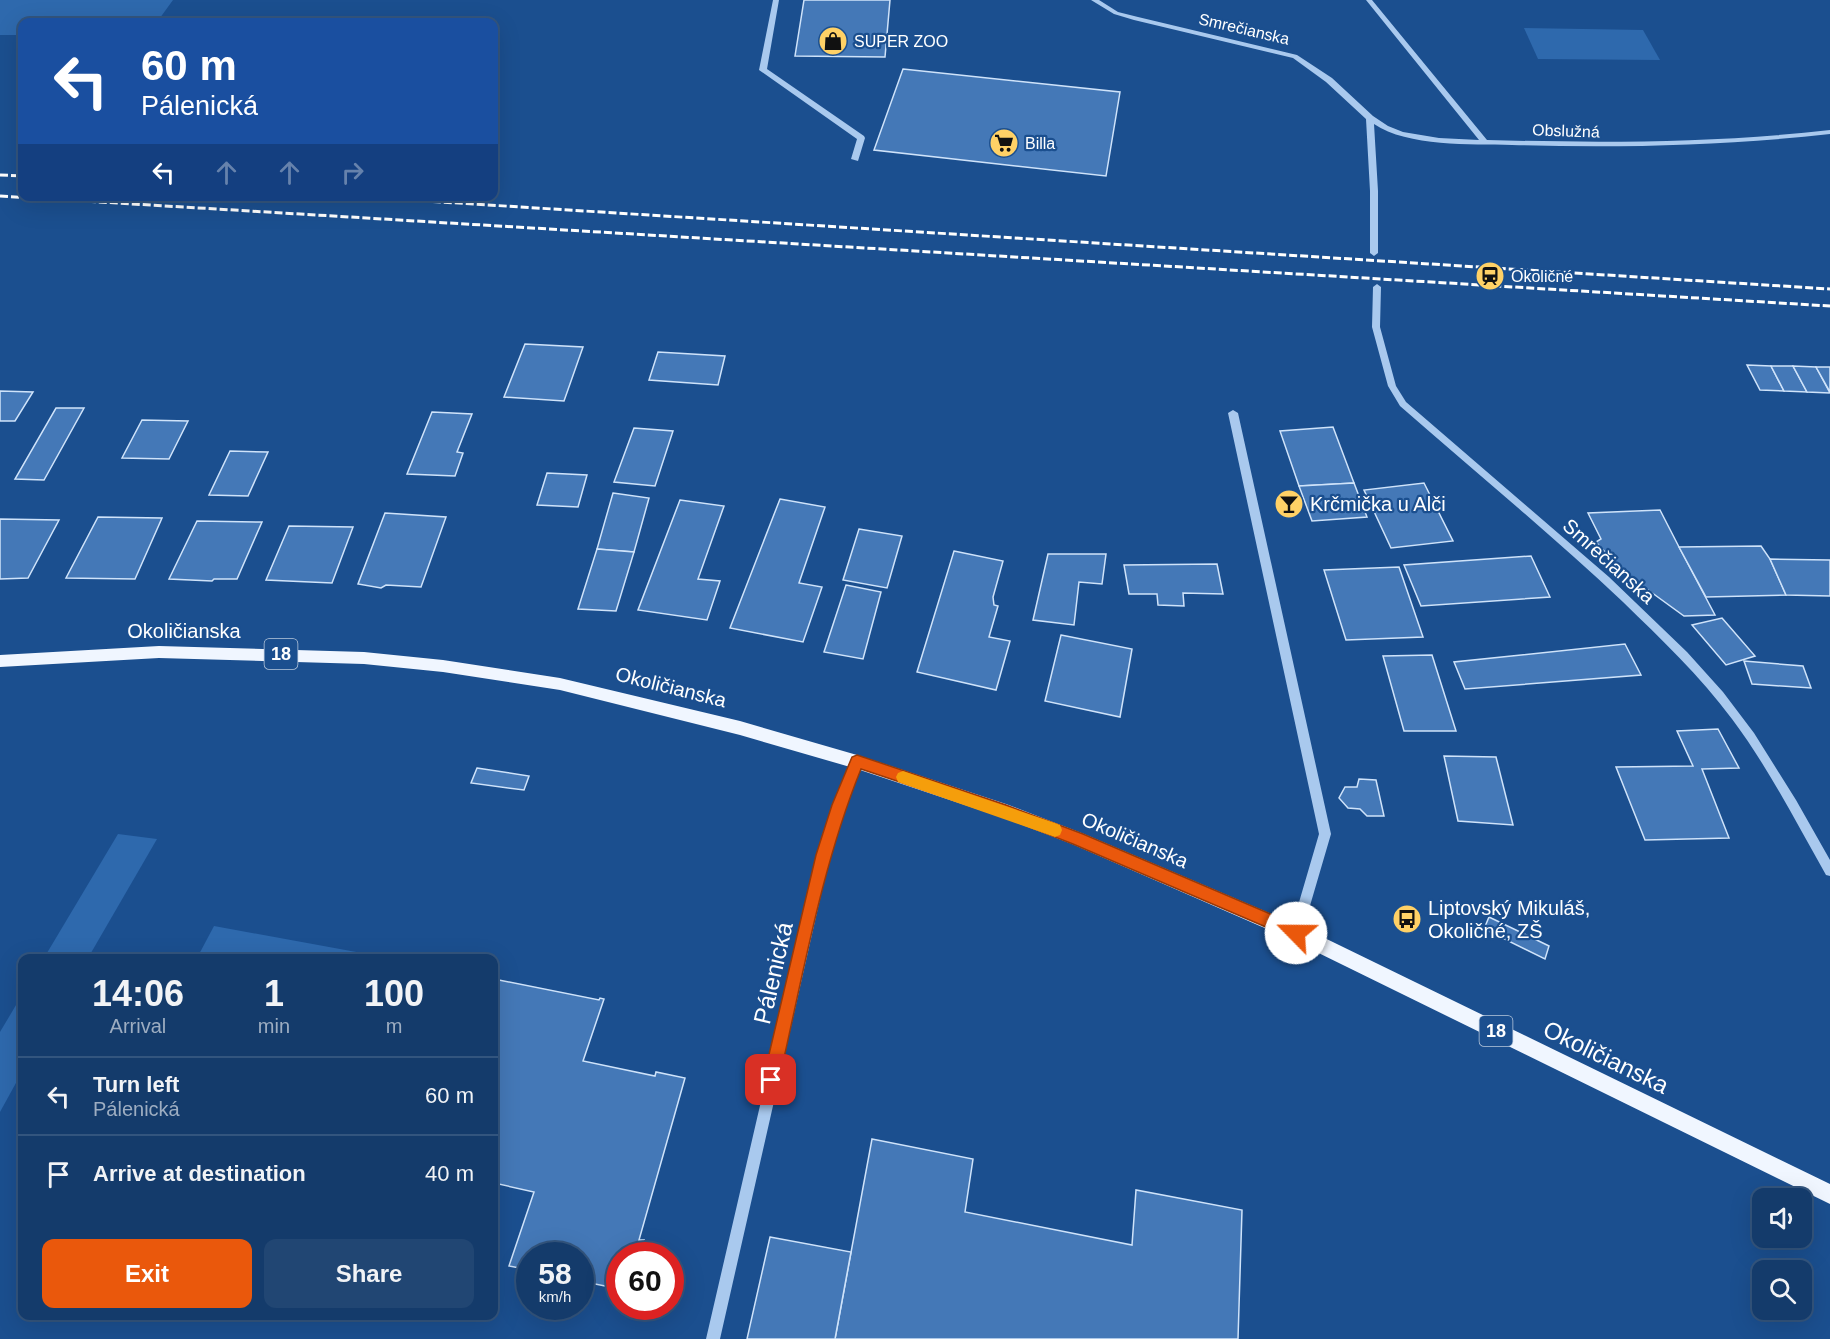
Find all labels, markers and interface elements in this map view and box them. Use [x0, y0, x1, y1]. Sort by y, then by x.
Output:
street label: Smrečianska [1197, 10, 1291, 48]
shop icon: SUPER ZOO [817, 25, 849, 57]
place label: SUPER ZOO [854, 33, 948, 50]
icon: left [42, 42, 120, 120]
text: 60 m [141, 42, 237, 89]
text: Pálenická [141, 91, 258, 121]
street label: Obslužná [1532, 121, 1600, 141]
supermarket icon: Billa [988, 127, 1020, 159]
place label: Billa [1025, 135, 1055, 152]
icon: left [147, 156, 180, 189]
icon: ahead [210, 156, 243, 189]
icon: ahead [273, 156, 306, 189]
icon: right [336, 156, 369, 189]
station icon: Okoličné [1474, 260, 1506, 292]
place label: Okoličné [1511, 268, 1573, 285]
bar icon: Krčmička u Alči [1273, 488, 1305, 520]
place label: Krčmička u Alči [1310, 493, 1446, 515]
street label: Smrečianska [1559, 514, 1660, 608]
street label: Okoličianska [127, 620, 242, 642]
road number: 18 [264, 639, 298, 669]
street label: Okoličianska [613, 663, 730, 712]
street label: Okoličianska [1079, 808, 1192, 873]
place label: Liptovský Mikuláš, Okoličné, ZŠ [1428, 897, 1590, 942]
position arrow [1264, 901, 1328, 965]
bus stop icon: Liptovský Mikuláš, Okoličné, ZŠ [1391, 903, 1423, 935]
street label: Pálenická [748, 919, 798, 1027]
text: 14:06 [92, 973, 184, 1014]
text: 1 [264, 973, 284, 1014]
text: 100 [364, 973, 424, 1014]
text: Arrival [110, 1015, 166, 1037]
text: min [258, 1015, 290, 1037]
text: m [386, 1015, 402, 1037]
street label: Okoličianska [1539, 1015, 1674, 1099]
road number: 18 [1480, 1016, 1512, 1046]
pin [745, 1054, 796, 1105]
icon: arrive [754, 1063, 787, 1096]
text: Turn left [93, 1072, 179, 1097]
icon: left [42, 1080, 75, 1113]
text: 60 m [425, 1083, 474, 1108]
text: Pálenická [93, 1098, 180, 1120]
icon: arrive [42, 1158, 75, 1191]
text: Arrive at destination [93, 1161, 306, 1186]
text: 40 m [425, 1161, 474, 1186]
map controls [1752, 1188, 1812, 1320]
button: sound [1752, 1188, 1812, 1248]
button: Exit [42, 1239, 252, 1308]
button: Share [264, 1239, 474, 1308]
speed limit sign: 60 [606, 1242, 684, 1320]
text: 58 [538, 1257, 572, 1290]
button: search [1752, 1260, 1812, 1320]
text: km/h [539, 1288, 571, 1305]

